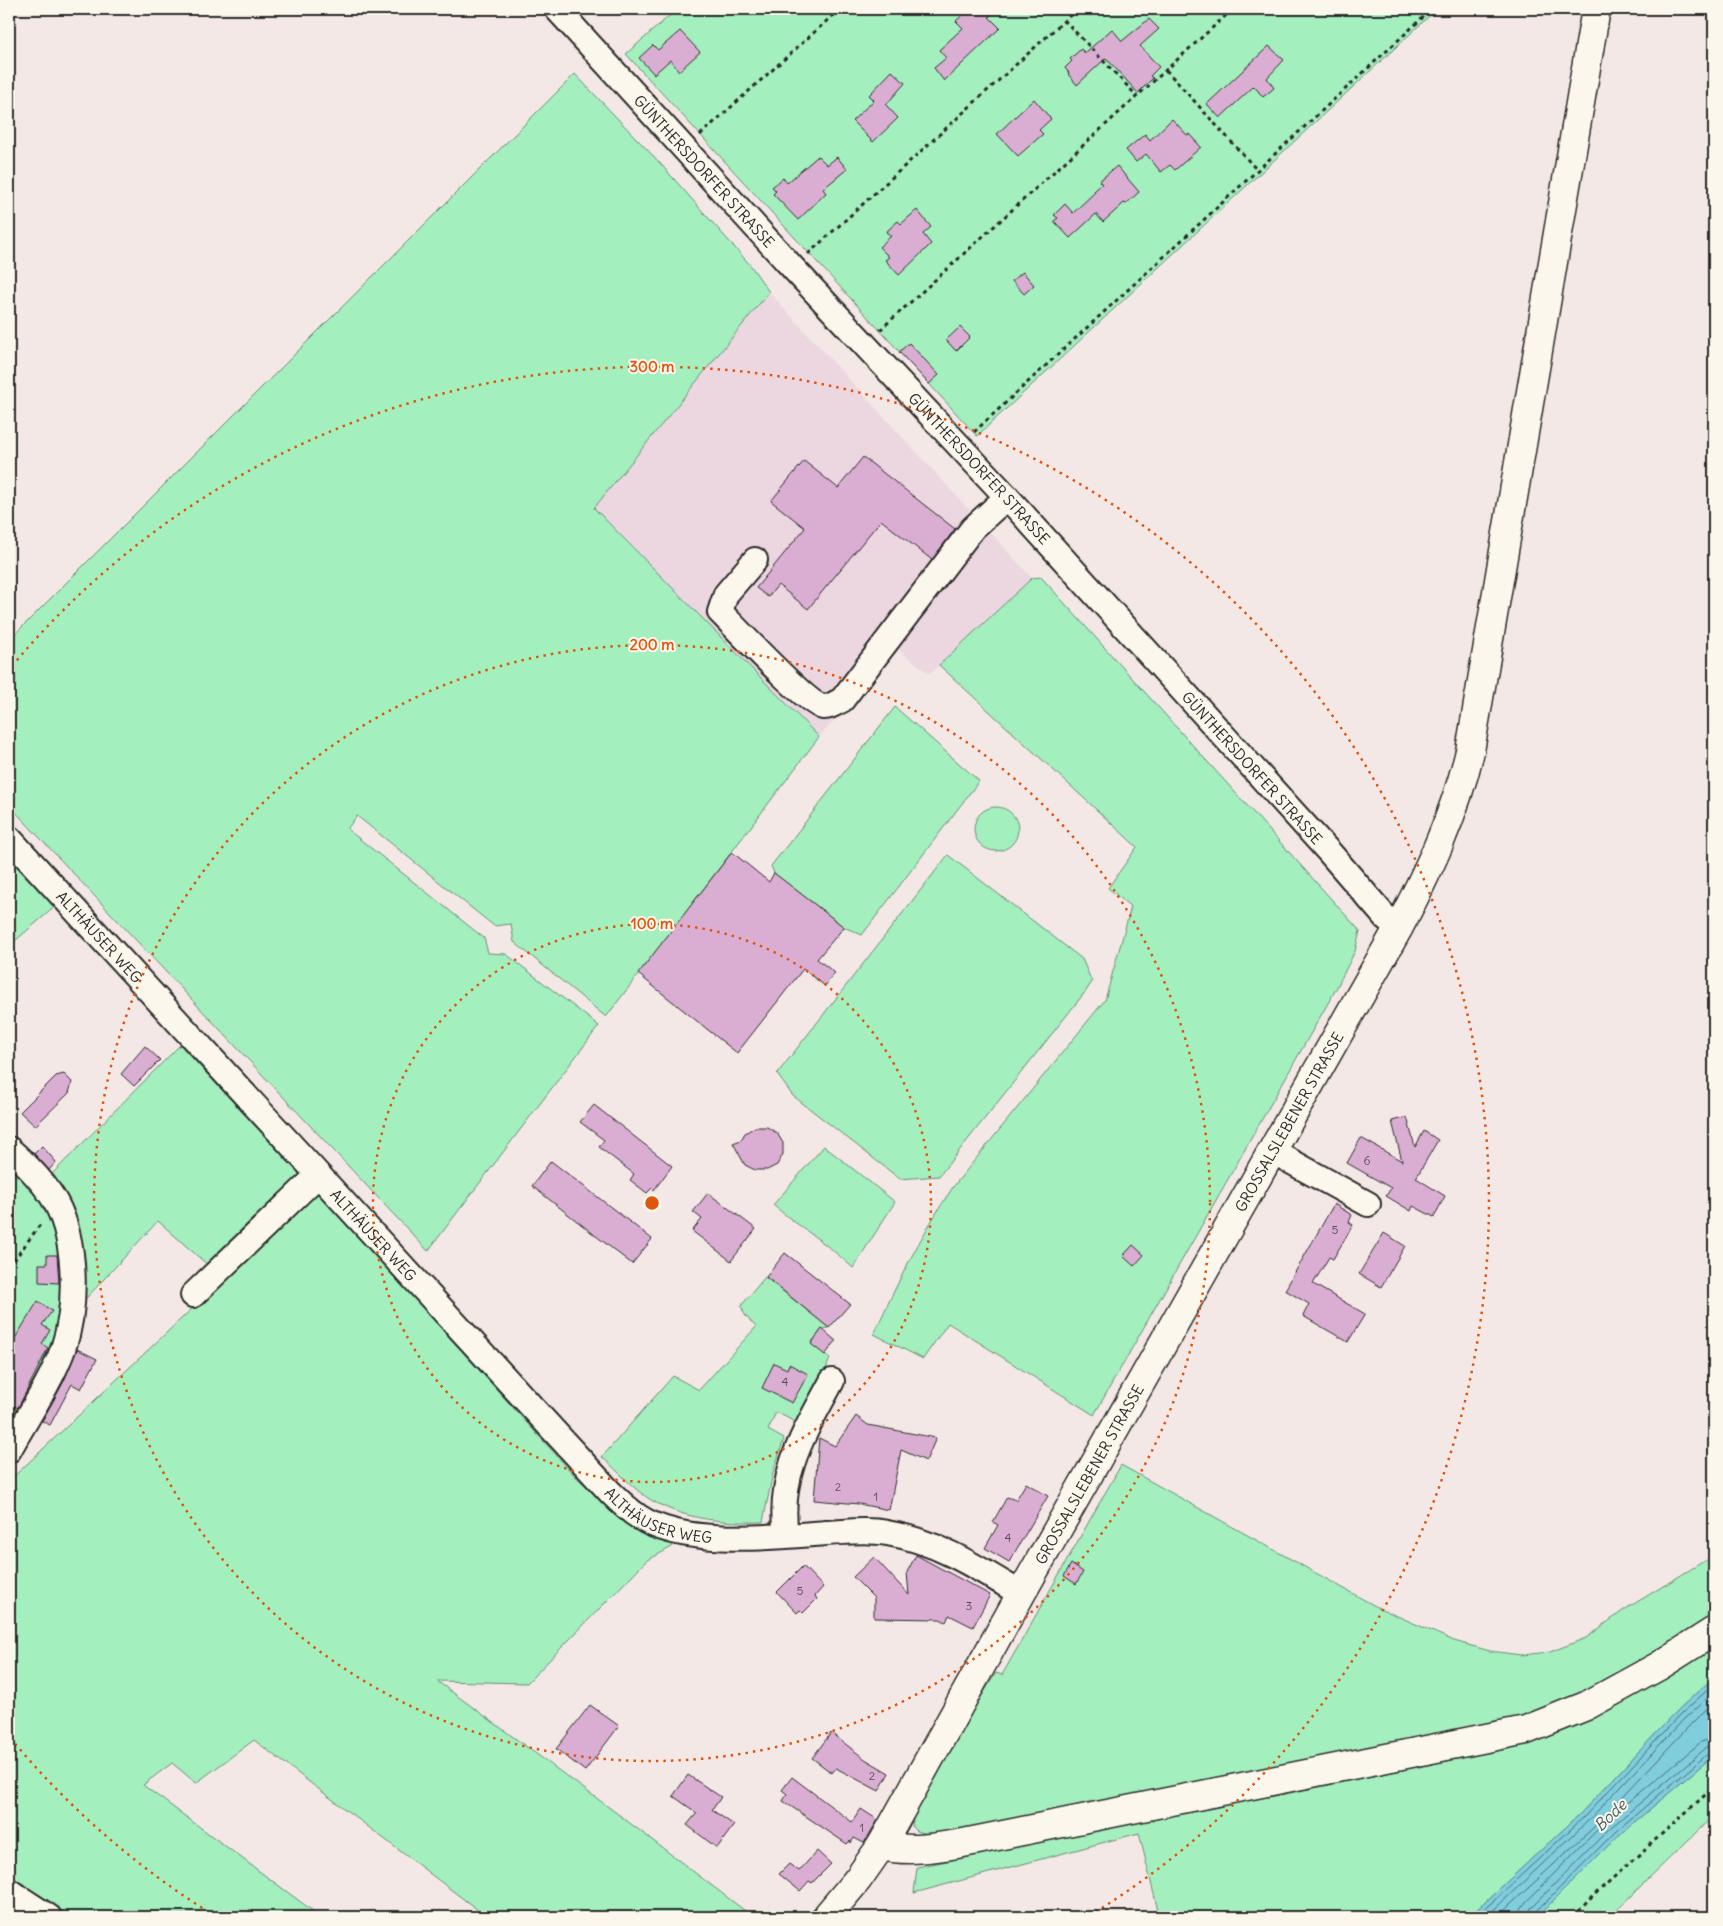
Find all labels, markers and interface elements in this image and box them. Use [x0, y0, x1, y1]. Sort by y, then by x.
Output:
street label: GÜNTHERSDORFER STRASSE [630, 91, 779, 251]
text: 300 m [630, 357, 675, 376]
street label: GÜNTHERSDORFER STRASSE [905, 388, 1055, 548]
text: 200 m [630, 635, 674, 654]
street label: GÜNTHERSDORFER STRASSE [1178, 687, 1327, 848]
street label: ALTHÄUSER WEG [53, 887, 147, 987]
text: 100 m [631, 914, 673, 933]
street label: GROSSALSLEBENER STRASSE [1230, 1028, 1347, 1215]
house number: 6 [1364, 1153, 1371, 1168]
street label: ALTHÄUSER WEG [327, 1185, 421, 1285]
centre of rings [643, 1194, 661, 1212]
house number: 5 [1332, 1222, 1339, 1237]
house number: 4 [782, 1374, 789, 1389]
street label: GROSSALSLEBENER STRASSE [1030, 1381, 1148, 1567]
house number: 2 [835, 1479, 842, 1494]
street label: ALTHÄUSER WEG [601, 1483, 713, 1546]
house number: 1 [874, 1489, 878, 1504]
house number: 4 [1005, 1530, 1012, 1545]
house number: 5 [797, 1583, 804, 1598]
house number: 3 [966, 1598, 973, 1613]
house number: 2 [869, 1768, 876, 1783]
water label: Bode [1590, 1794, 1631, 1835]
house number: 1 [860, 1820, 864, 1835]

